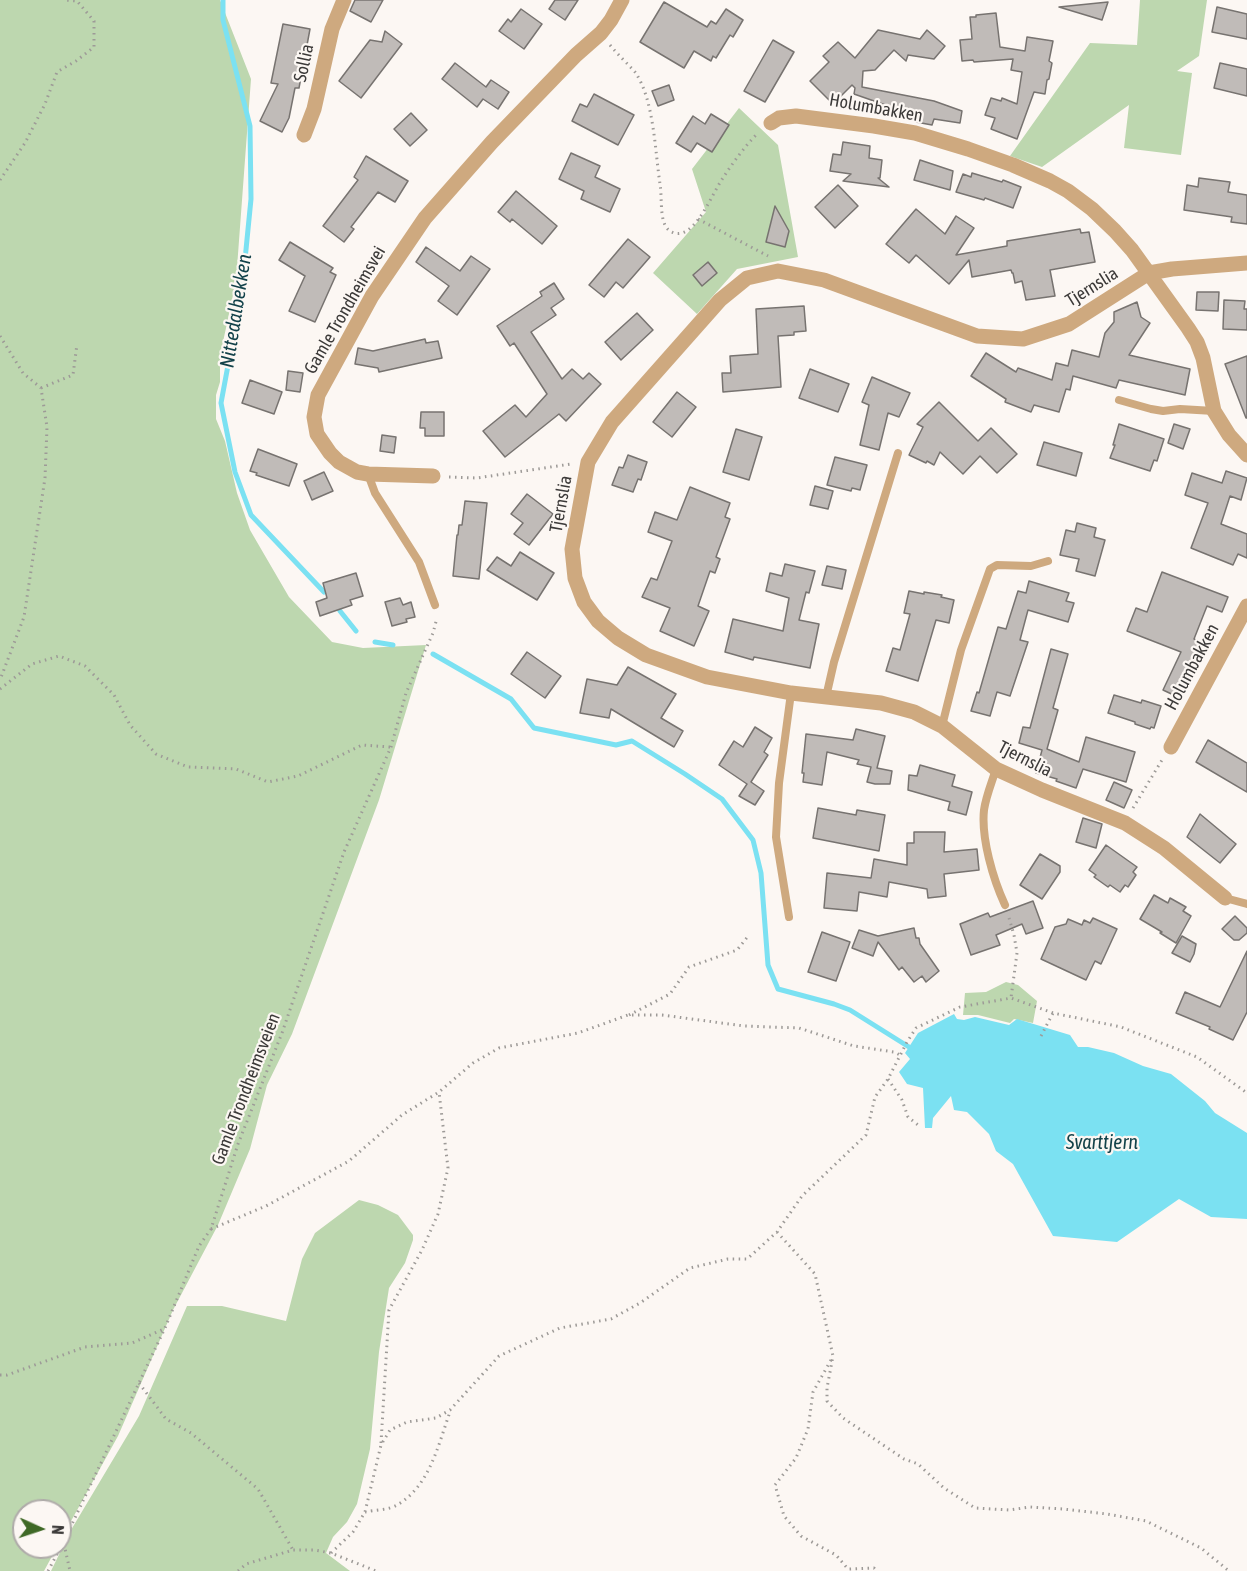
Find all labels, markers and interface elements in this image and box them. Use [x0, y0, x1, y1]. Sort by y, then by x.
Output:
street label: Sollia [289, 42, 319, 84]
street label: Holumbakken [828, 89, 924, 127]
street label: Gamle Trondheimsvei [300, 242, 390, 378]
water label: Nittedalbekken [215, 252, 257, 370]
street label: Tjernslia [1062, 263, 1122, 311]
street label: Tjernslia [545, 474, 577, 534]
street label: Holumbakken [1160, 620, 1224, 714]
street label: Tjernslia [994, 736, 1056, 782]
street label: Gamle Trondheimsveien [207, 1010, 285, 1168]
water label: Svarttjern [1066, 1131, 1138, 1155]
north arrow [12, 1499, 72, 1559]
text: N [49, 1525, 67, 1535]

